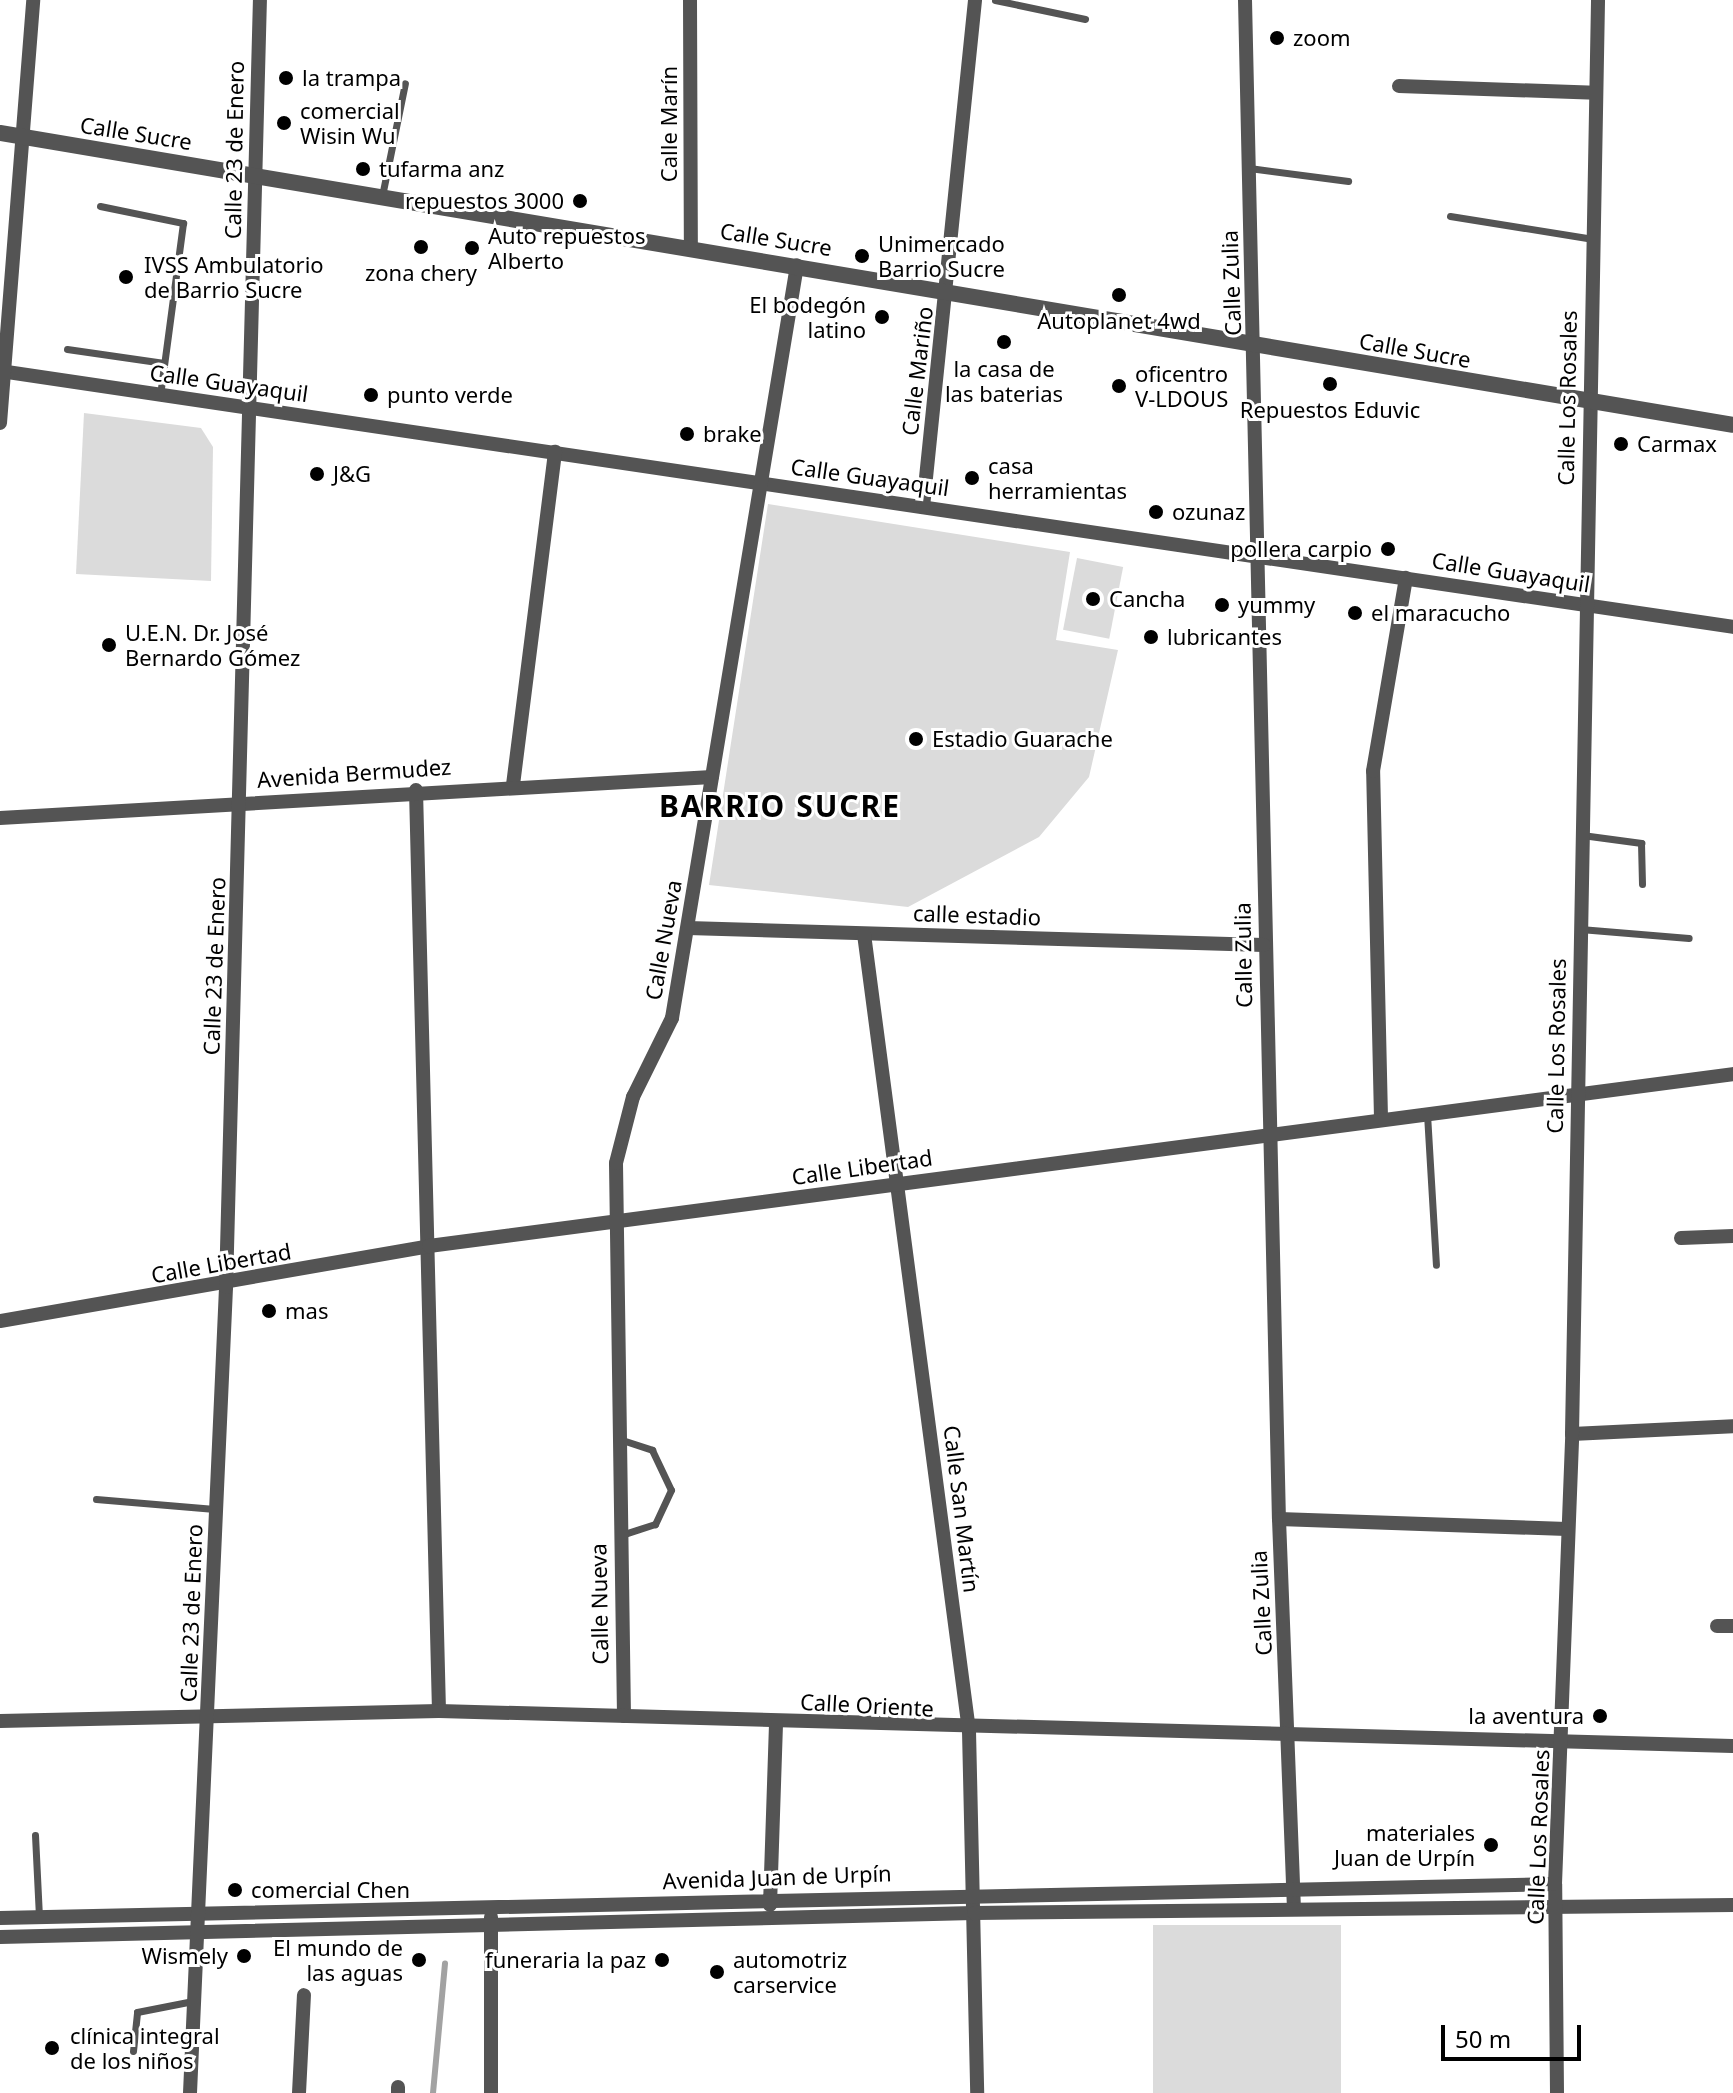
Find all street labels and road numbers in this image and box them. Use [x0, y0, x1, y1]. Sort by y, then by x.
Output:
street label: Calle 23 de Enero [219, 61, 249, 239]
street label: Calle Marín [656, 66, 682, 182]
street label: Calle Sucre [78, 111, 194, 155]
street label: Calle Sucre [718, 217, 834, 261]
street label: Calle Zulia [1216, 230, 1246, 336]
street label: Calle Mariño [896, 305, 938, 437]
street label: Calle Los Rosales [1552, 310, 1582, 486]
street label: Calle Sucre [1357, 327, 1473, 373]
street label: Calle Guayaquil [148, 359, 310, 407]
street label: Calle Guayaquil [789, 453, 951, 501]
street label: Calle Guayaquil [1430, 546, 1592, 598]
street label: Avenida Bermudez [256, 753, 452, 793]
street label: Calle 23 de Enero [198, 876, 230, 1056]
street label: Calle Nueva [639, 878, 687, 1002]
street label: calle estadio [913, 900, 1041, 930]
street label: Calle Zulia [1229, 902, 1257, 1008]
street label: Calle Los Rosales [1541, 958, 1571, 1134]
street label: Calle Libertad [790, 1144, 934, 1190]
street label: Calle Libertad [149, 1238, 293, 1288]
street label: Calle San Martín [939, 1424, 985, 1594]
street label: Calle 23 de Enero [175, 1523, 207, 1703]
street label: Calle Nueva [585, 1543, 613, 1665]
street label: Calle Zulia [1245, 1550, 1277, 1656]
street label: Calle Oriente [799, 1688, 935, 1722]
street label: Calle Los Rosales [1522, 1749, 1554, 1925]
street label: Avenida Juan de Urpín [662, 1860, 892, 1894]

